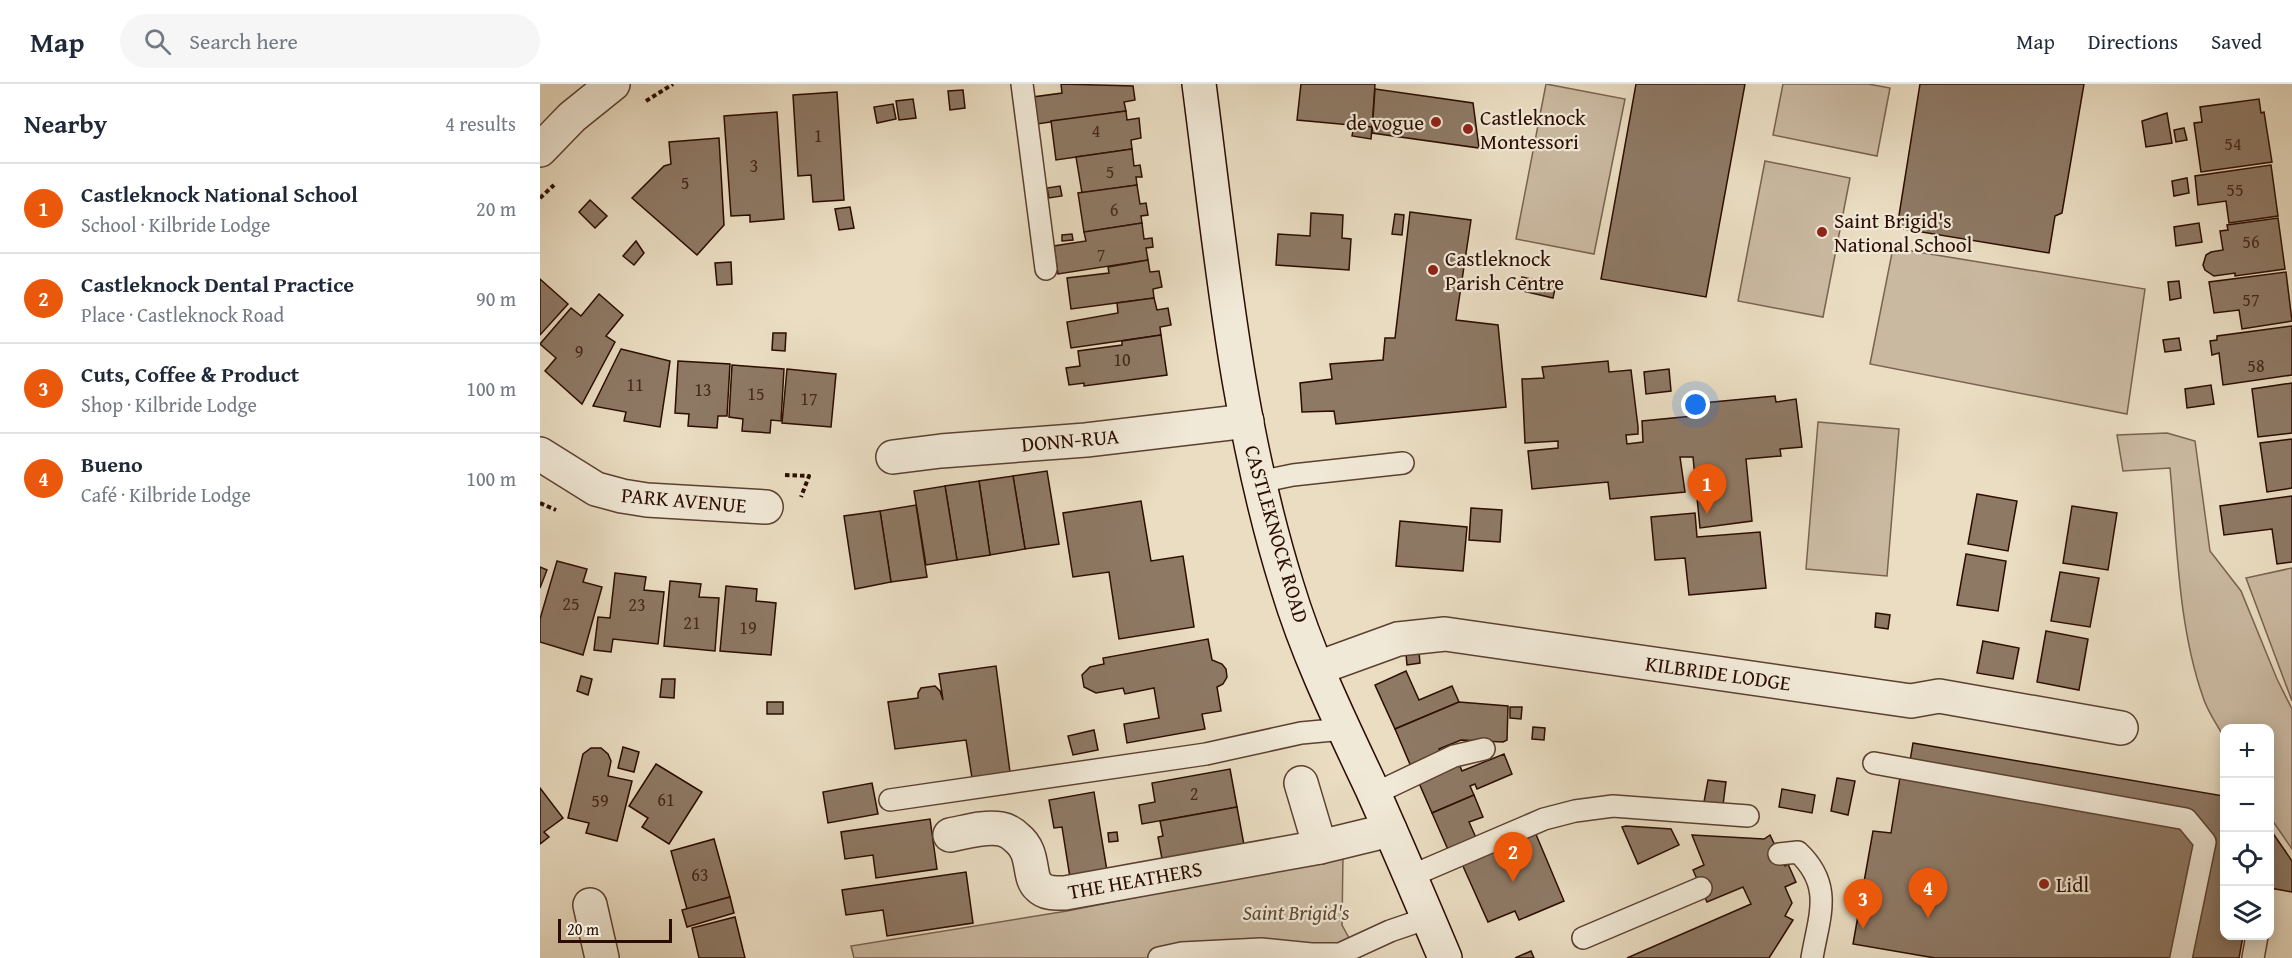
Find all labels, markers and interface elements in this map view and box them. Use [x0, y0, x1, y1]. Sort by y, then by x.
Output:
search box [120, 14, 540, 68]
text: Map [30, 21, 84, 62]
icon: search [141, 25, 174, 58]
text: Search here [189, 25, 298, 57]
text: Map [2016, 26, 2055, 57]
text: Directions [2088, 26, 2178, 57]
text: Saved [2211, 26, 2262, 57]
place label: Castleknock Montessori [1480, 102, 1586, 157]
text: Nearby [24, 104, 107, 143]
place label: de vogue [1346, 107, 1424, 138]
text: 4 results [445, 109, 516, 138]
marker: de vogue [1429, 115, 1443, 129]
house number: 4 [1092, 117, 1100, 144]
house number: 1 [814, 122, 822, 149]
marker: Castleknock Montessori [1461, 122, 1475, 136]
house number: 54 [2224, 130, 2242, 157]
house number: 3 [750, 152, 758, 179]
house number: 5 [1106, 158, 1114, 185]
house number: 5 [681, 169, 689, 196]
house number: 55 [2226, 176, 2244, 203]
text: Castleknock National School [81, 178, 358, 210]
text: 1 [38, 194, 49, 223]
text: 20 m [476, 194, 516, 223]
house number: 6 [1110, 196, 1118, 223]
place label: Saint Brigid's National School [1834, 205, 1972, 260]
text: School · Kilbride Lodge [81, 210, 270, 239]
marker: Saint Brigid's National School [1815, 225, 1829, 239]
house number: 56 [2242, 228, 2260, 255]
house number: 7 [1097, 241, 1105, 268]
place label: Castleknock Parish Centre [1445, 243, 1564, 298]
marker: Castleknock Parish Centre [1426, 263, 1440, 277]
text: Castleknock Dental Practice [81, 268, 354, 300]
text: 2 [38, 284, 49, 313]
text: 90 m [476, 284, 516, 313]
house number: 57 [2242, 286, 2260, 313]
text: Place · Castleknock Road [81, 300, 284, 329]
house number: 9 [575, 338, 583, 365]
house number: 10 [1113, 346, 1131, 373]
house number: 58 [2247, 352, 2265, 379]
text: Cuts, Coffee & Product [81, 358, 299, 390]
house number: 11 [626, 371, 644, 398]
text: 3 [38, 374, 49, 403]
text: 100 m [466, 374, 516, 403]
house number: 13 [694, 376, 712, 403]
house number: 15 [747, 380, 765, 407]
house number: 17 [800, 385, 818, 412]
text: Shop · Kilbride Lodge [81, 390, 257, 419]
your location [1681, 390, 1710, 419]
street label: DONN-RUA [1020, 420, 1120, 460]
street label: CASTLEKNOCK ROAD [1237, 442, 1317, 626]
text: Bueno [81, 448, 143, 480]
text: 4 [38, 464, 49, 493]
text: 100 m [466, 464, 516, 493]
pin: 1 [1688, 464, 1726, 514]
street label: PARK AVENUE [620, 479, 748, 521]
text: Café · Kilbride Lodge [81, 480, 251, 509]
house number: 25 [562, 590, 580, 617]
house number: 23 [628, 591, 646, 618]
house number: 21 [683, 609, 701, 636]
house number: 19 [739, 614, 757, 641]
street label: KILBRIDE LODGE [1643, 647, 1793, 699]
map controls [2220, 724, 2274, 940]
button: + [2220, 724, 2274, 778]
button: − [2220, 778, 2274, 832]
house number: 2 [1190, 780, 1198, 807]
house number: 61 [657, 786, 675, 813]
house number: 59 [591, 787, 609, 814]
pin: 2 [1494, 832, 1532, 882]
button: locate [2220, 832, 2274, 886]
street label: THE HEATHERS [1065, 853, 1205, 907]
house number: 63 [691, 861, 709, 888]
pin: 4 [1908, 868, 1948, 918]
place label: Lidl [2056, 869, 2089, 900]
marker: Lidl [2037, 877, 2051, 891]
pin: 3 [1844, 880, 1882, 929]
button: layers [2220, 886, 2274, 940]
park label: Saint Brigid's [1243, 897, 1350, 928]
scale bar [558, 916, 672, 944]
text: 20 m [567, 917, 599, 941]

